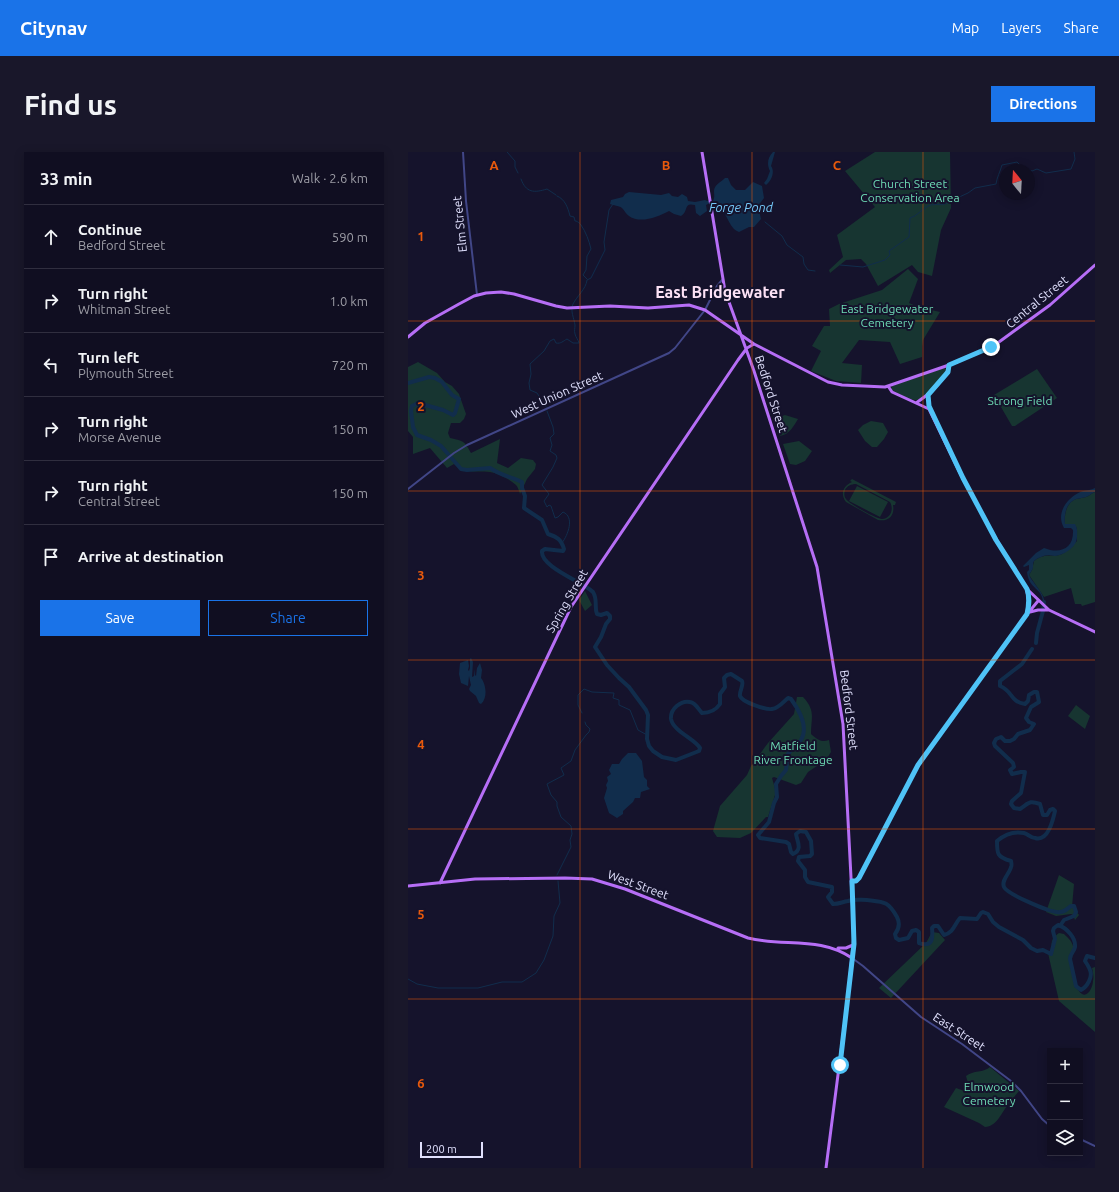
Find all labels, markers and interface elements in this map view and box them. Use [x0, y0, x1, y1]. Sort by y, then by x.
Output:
text: Citynav [20, 17, 87, 39]
text: Map [952, 20, 979, 36]
text: Layers [1001, 20, 1041, 36]
text: Share [1063, 20, 1099, 36]
button: Directions [991, 86, 1095, 122]
text: Find us [24, 89, 117, 120]
text: A [489, 158, 499, 172]
text: B [662, 158, 671, 172]
text: C [833, 158, 842, 172]
north arrow [999, 164, 1035, 200]
text: 33 min [40, 169, 93, 188]
text: Walk · 2.6 km [292, 171, 368, 185]
park label: Church Street Conservation Area [860, 177, 960, 204]
street label: Elm Street [450, 195, 469, 253]
water label: Forge Pond [709, 200, 774, 214]
text: Continue [78, 221, 142, 238]
icon: ahead [40, 226, 62, 248]
text: 1 [417, 229, 425, 243]
text: 590 m [332, 230, 368, 244]
text: Bedford Street [78, 238, 165, 252]
street label: Central Street [1003, 273, 1070, 330]
district label: East Bridgewater [655, 283, 785, 301]
text: Turn right [78, 285, 148, 302]
icon: right [40, 290, 62, 312]
text: 1.0 km [329, 294, 368, 308]
text: Whitman Street [78, 302, 170, 316]
park label: East Bridgewater Cemetery [841, 302, 934, 329]
route end [982, 338, 1000, 356]
text: Turn left [78, 349, 139, 366]
street label: Bedford Street [753, 353, 790, 434]
icon: left [40, 354, 62, 376]
text: 720 m [332, 358, 368, 372]
text: Plymouth Street [78, 366, 174, 380]
street label: West Union Street [509, 368, 605, 420]
park label: Strong Field [987, 394, 1053, 407]
text: 2 [417, 399, 425, 413]
text: Turn right [78, 413, 148, 430]
icon: right [40, 418, 62, 440]
text: 150 m [332, 422, 368, 436]
text: Morse Avenue [78, 430, 161, 444]
text: Turn right [78, 477, 148, 494]
icon: right [40, 482, 62, 504]
text: 150 m [332, 486, 368, 500]
text: Central Street [78, 494, 160, 508]
icon: arrive [40, 546, 62, 568]
text: Arrive at destination [78, 548, 224, 565]
street label: Spring Street [543, 567, 590, 635]
text: 3 [417, 568, 425, 582]
button: Save [40, 600, 200, 636]
button: Share [208, 600, 368, 636]
street label: Bedford Street [838, 669, 861, 751]
text: 4 [417, 737, 425, 751]
park label: Matfield River Frontage [753, 739, 833, 766]
street label: West Street [606, 868, 671, 902]
text: 5 [417, 907, 425, 921]
street label: East Street [931, 1010, 988, 1053]
map controls [1047, 1048, 1083, 1156]
button: + [1047, 1048, 1083, 1084]
route start [831, 1056, 849, 1074]
text: 6 [417, 1076, 425, 1090]
park label: Elmwood Cemetery [963, 1080, 1016, 1107]
button: − [1047, 1084, 1083, 1120]
button: layers [1047, 1120, 1083, 1156]
scale bar [420, 1140, 483, 1159]
text: 200 m [426, 1143, 457, 1155]

